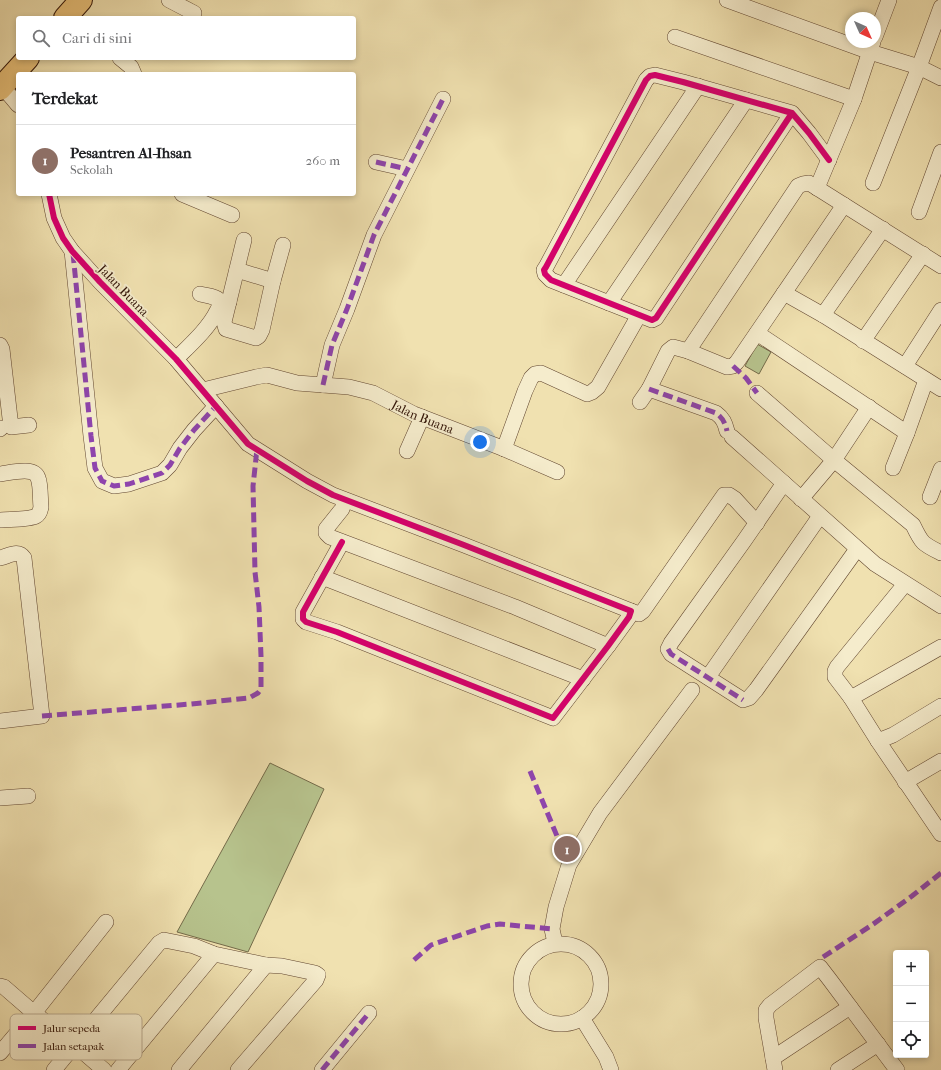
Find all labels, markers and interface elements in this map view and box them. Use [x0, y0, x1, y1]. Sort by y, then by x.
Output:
north arrow [845, 12, 881, 48]
search box [16, 16, 356, 60]
icon: search [30, 27, 52, 49]
text: Cari di sini [62, 29, 132, 47]
text: Terdekat [32, 88, 98, 108]
text: Pesantren Al-Ihsan [70, 144, 191, 162]
text: 1 [43, 153, 47, 168]
text: 260 m [306, 153, 340, 168]
text: Sekolah [70, 162, 113, 177]
street label: Jalan Buana [95, 261, 153, 320]
street label: Jalan Buana [388, 396, 457, 437]
your location [470, 432, 490, 452]
pin: 1 [554, 834, 580, 864]
map controls [893, 950, 929, 1058]
button: + [893, 950, 929, 986]
button: − [893, 986, 929, 1022]
legend [10, 1014, 142, 1060]
text: Jalur sepeda [42, 1022, 101, 1035]
button: locate [893, 1022, 929, 1058]
text: Jalan setapak [42, 1040, 104, 1053]

